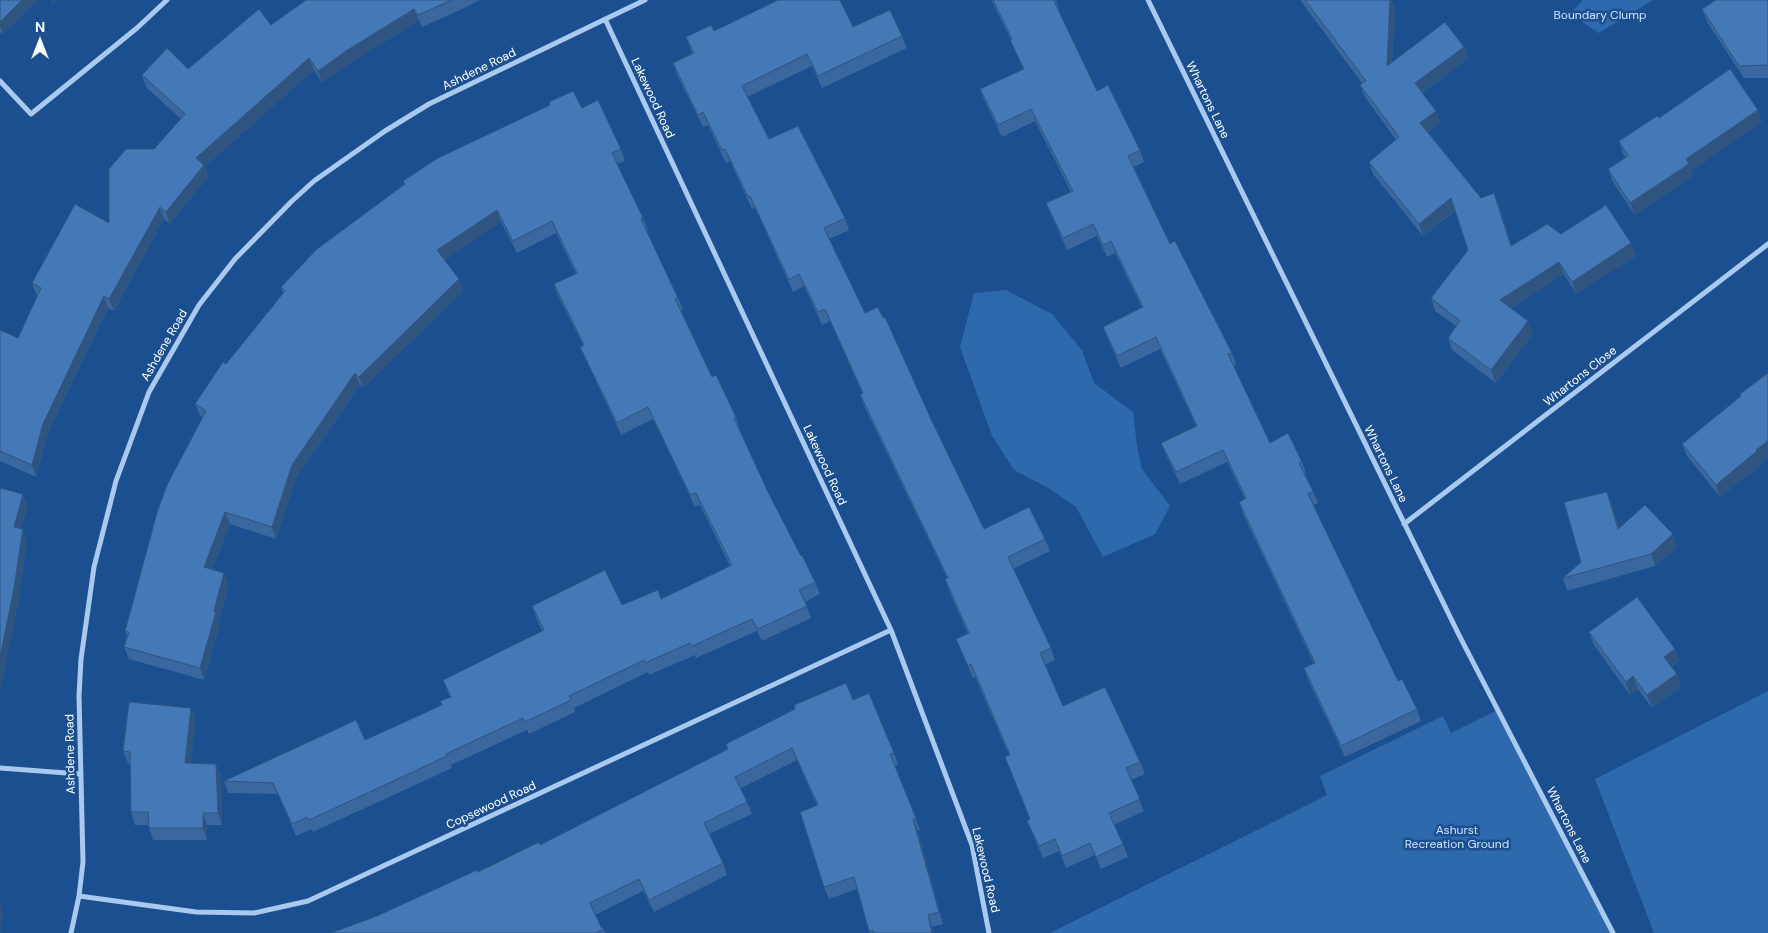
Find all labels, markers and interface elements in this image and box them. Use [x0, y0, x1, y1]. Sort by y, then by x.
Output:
park label: Boundary Clump [1554, 7, 1646, 23]
north arrow [15, 15, 65, 65]
text: N [35, 18, 45, 36]
street label: Ashdene Road [440, 44, 518, 94]
street label: Lakewood Road [627, 55, 679, 141]
street label: Whartons Lane [1182, 59, 1234, 141]
street label: Ashdene Road [137, 306, 191, 384]
street label: Whartons Close [1540, 342, 1620, 410]
street label: Lakewood Road [799, 422, 851, 508]
street label: Whartons Lane [1360, 423, 1412, 505]
street label: Ashdene Road [61, 714, 79, 794]
street label: Copsewood Road [443, 777, 539, 833]
street label: Whartons Lane [1543, 784, 1595, 866]
park label: Ashurst Recreation Ground [1405, 822, 1509, 852]
street label: Lakewood Road [968, 826, 1004, 914]

